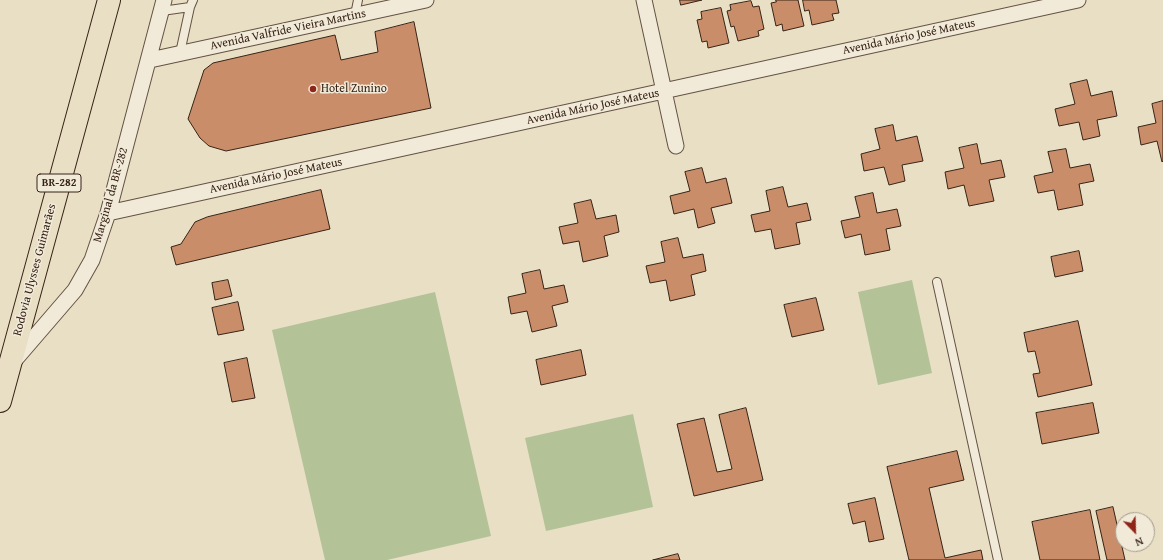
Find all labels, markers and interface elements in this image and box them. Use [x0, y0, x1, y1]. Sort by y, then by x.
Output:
street label: Avenida Valfride Vieira Martins [209, 6, 367, 54]
street label: Avenida Mário José Mateus [841, 16, 977, 58]
place label: Hotel Zunino [321, 82, 387, 96]
marker: Hotel Zunino [308, 84, 318, 94]
street label: Avenida Mário José Mateus [525, 86, 661, 128]
street label: Marginal da BR-282 [91, 146, 131, 244]
street label: Avenida Mário José Mateus [208, 155, 344, 197]
road number: BR-282 [37, 174, 81, 192]
street label: Rodovia Ulysses Guimarães [10, 202, 60, 338]
north arrow [1115, 512, 1155, 552]
text: N [1133, 533, 1146, 551]

